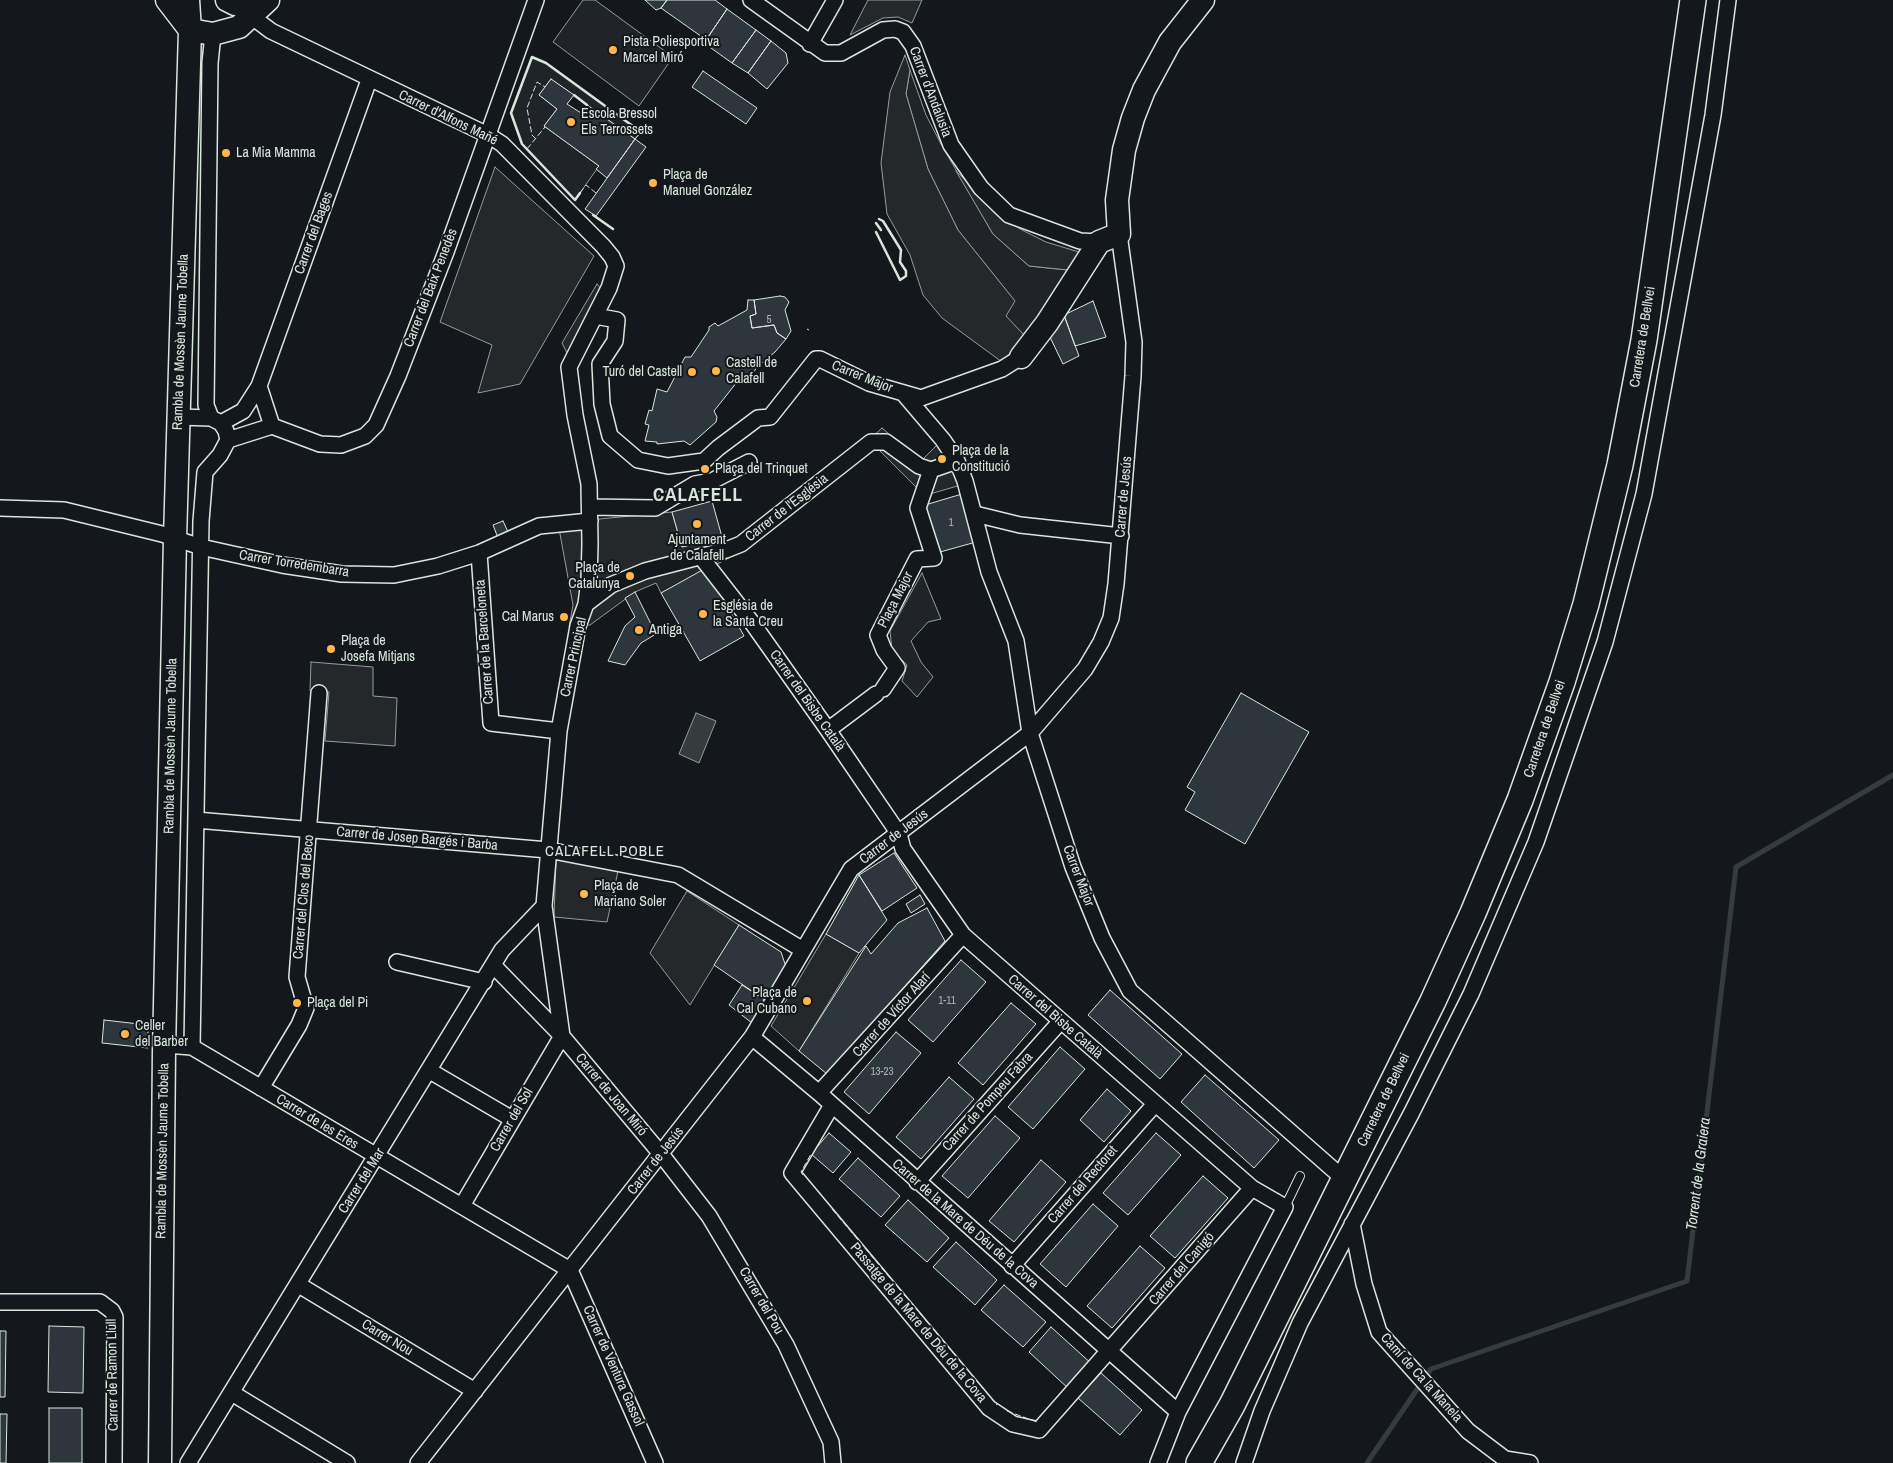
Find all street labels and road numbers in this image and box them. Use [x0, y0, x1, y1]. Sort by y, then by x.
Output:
street label: Carrer d'Andalusia [905, 44, 955, 140]
street label: Carrer d'Alfons Mañé [396, 87, 500, 149]
street label: Carrer del Bages [291, 189, 337, 277]
street label: Carrer del Baix Penedès [401, 226, 461, 350]
street label: Rambla de Mossèn Jaume Tobella [170, 254, 192, 430]
street label: Carretera de Bellvei [1627, 285, 1659, 389]
street label: Carrer Major [829, 357, 895, 397]
street label: Carrer de Jesús [1112, 456, 1136, 538]
street label: Carrer de l'Església [742, 470, 832, 546]
street label: Carrer Torredembarra [238, 547, 350, 581]
street label: Plaça Major [875, 569, 917, 631]
street label: Carrer de la Barceloneta [472, 579, 498, 705]
street label: Carrer Principal [557, 616, 591, 698]
street label: Carrer del Bisbe Català [766, 647, 848, 755]
street label: Rambla de Mossèn Jaume Tobella [161, 658, 181, 834]
street label: Carretera de Bellvei [1520, 678, 1570, 780]
street label: Carrer de Jesús [856, 806, 932, 868]
street label: Carrer de Josep Bargés i Barba [336, 824, 498, 854]
street label: Carrer del Clos del Beco [290, 834, 318, 960]
street label: Carrer Major [1059, 843, 1097, 909]
street label: Carrer de Víctor Alarí [850, 969, 934, 1061]
street label: Carrer del Bisbe Català [1004, 971, 1106, 1063]
street label: Carrer de Pompeu Fabra [939, 1049, 1037, 1155]
street label: Carrer de Joan Miró [572, 1050, 650, 1140]
street label: Carretera de Bellvei [1354, 1050, 1414, 1150]
street label: Rambla de Mossèn Jaume Tobella [153, 1063, 173, 1239]
street label: Carrer del Sol [487, 1085, 537, 1155]
street label: Carrer de les Eres [273, 1091, 361, 1153]
street label: Carrer de Jesús [624, 1124, 688, 1198]
street label: Carrer del Rectoret [1045, 1143, 1121, 1227]
street label: Carrer del Mar [335, 1145, 389, 1217]
street label: Carrer de la Mare de Déu de la Cova [888, 1156, 1042, 1292]
street label: Carrer del Canigó [1146, 1229, 1218, 1309]
street label: Passatge de la Mare de Déu de la Cova [846, 1240, 990, 1406]
street label: Carrer del Pou [735, 1264, 787, 1338]
street label: Carrer de Ventura Gassol [579, 1303, 647, 1429]
street label: Carrer Nou [358, 1316, 416, 1360]
street label: Carrer de Ramon Llull [104, 1319, 122, 1431]
street label: Camí de Ca la Manela [1377, 1330, 1465, 1426]

